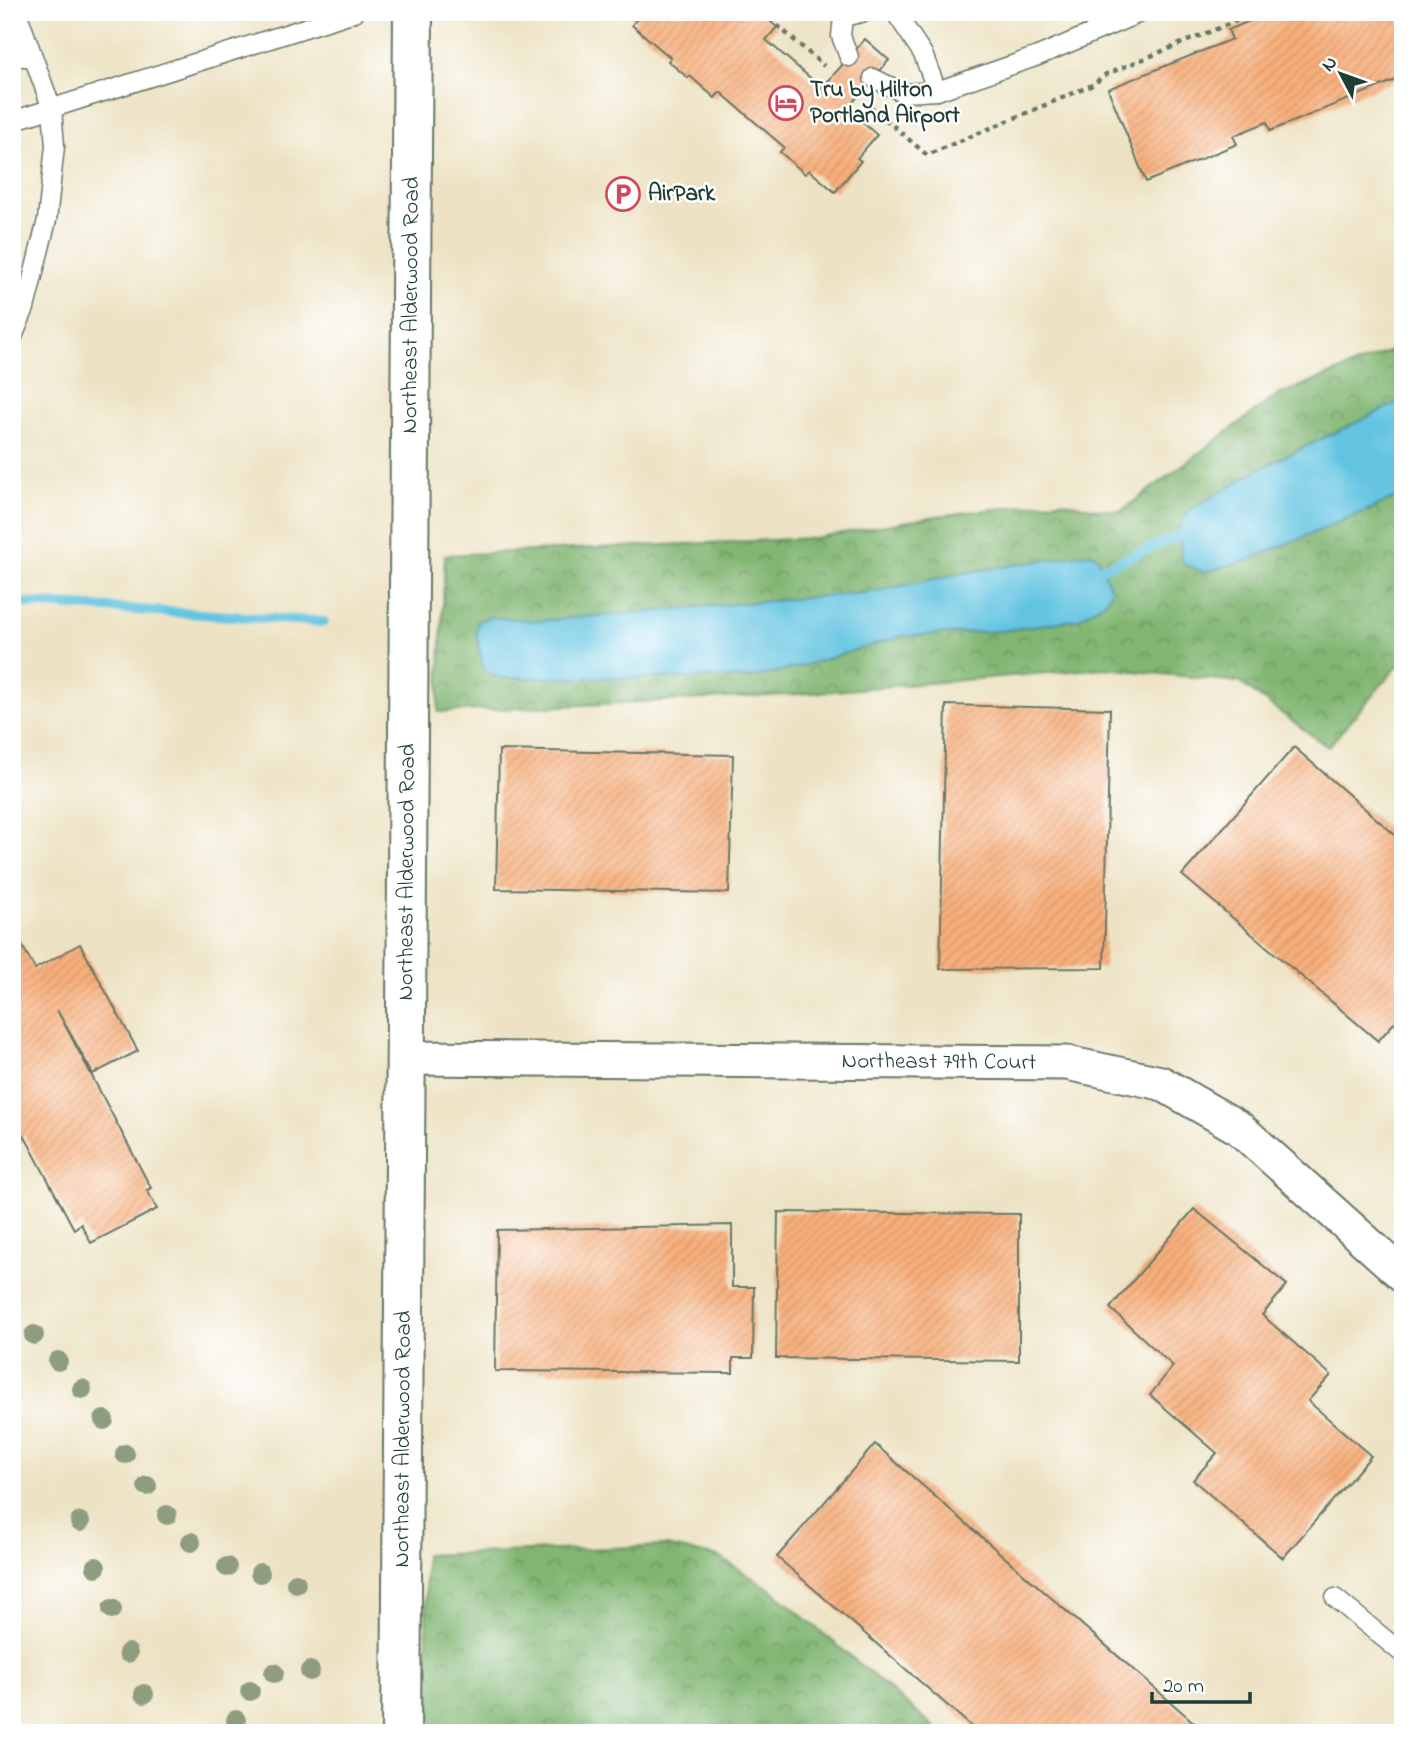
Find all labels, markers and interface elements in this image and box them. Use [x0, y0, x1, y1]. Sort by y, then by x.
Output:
north arrow [1306, 38, 1376, 108]
text: N [1316, 51, 1345, 78]
place label: Tru by Hilton Portland Airport [810, 74, 960, 133]
hotel icon: Tru by Hilton Portland Airport [767, 84, 805, 122]
parking icon: AirPark [604, 175, 642, 213]
street label: Northeast Alderwood Road [394, 176, 428, 434]
place label: AirPark [648, 178, 716, 211]
street label: Northeast Alderwood Road [390, 743, 424, 1001]
street label: Northeast 79th Court [842, 1045, 1037, 1079]
street label: Northeast Alderwood Road [386, 1310, 420, 1568]
scale bar [1152, 1661, 1250, 1705]
text: 20 m [1163, 1672, 1204, 1702]

